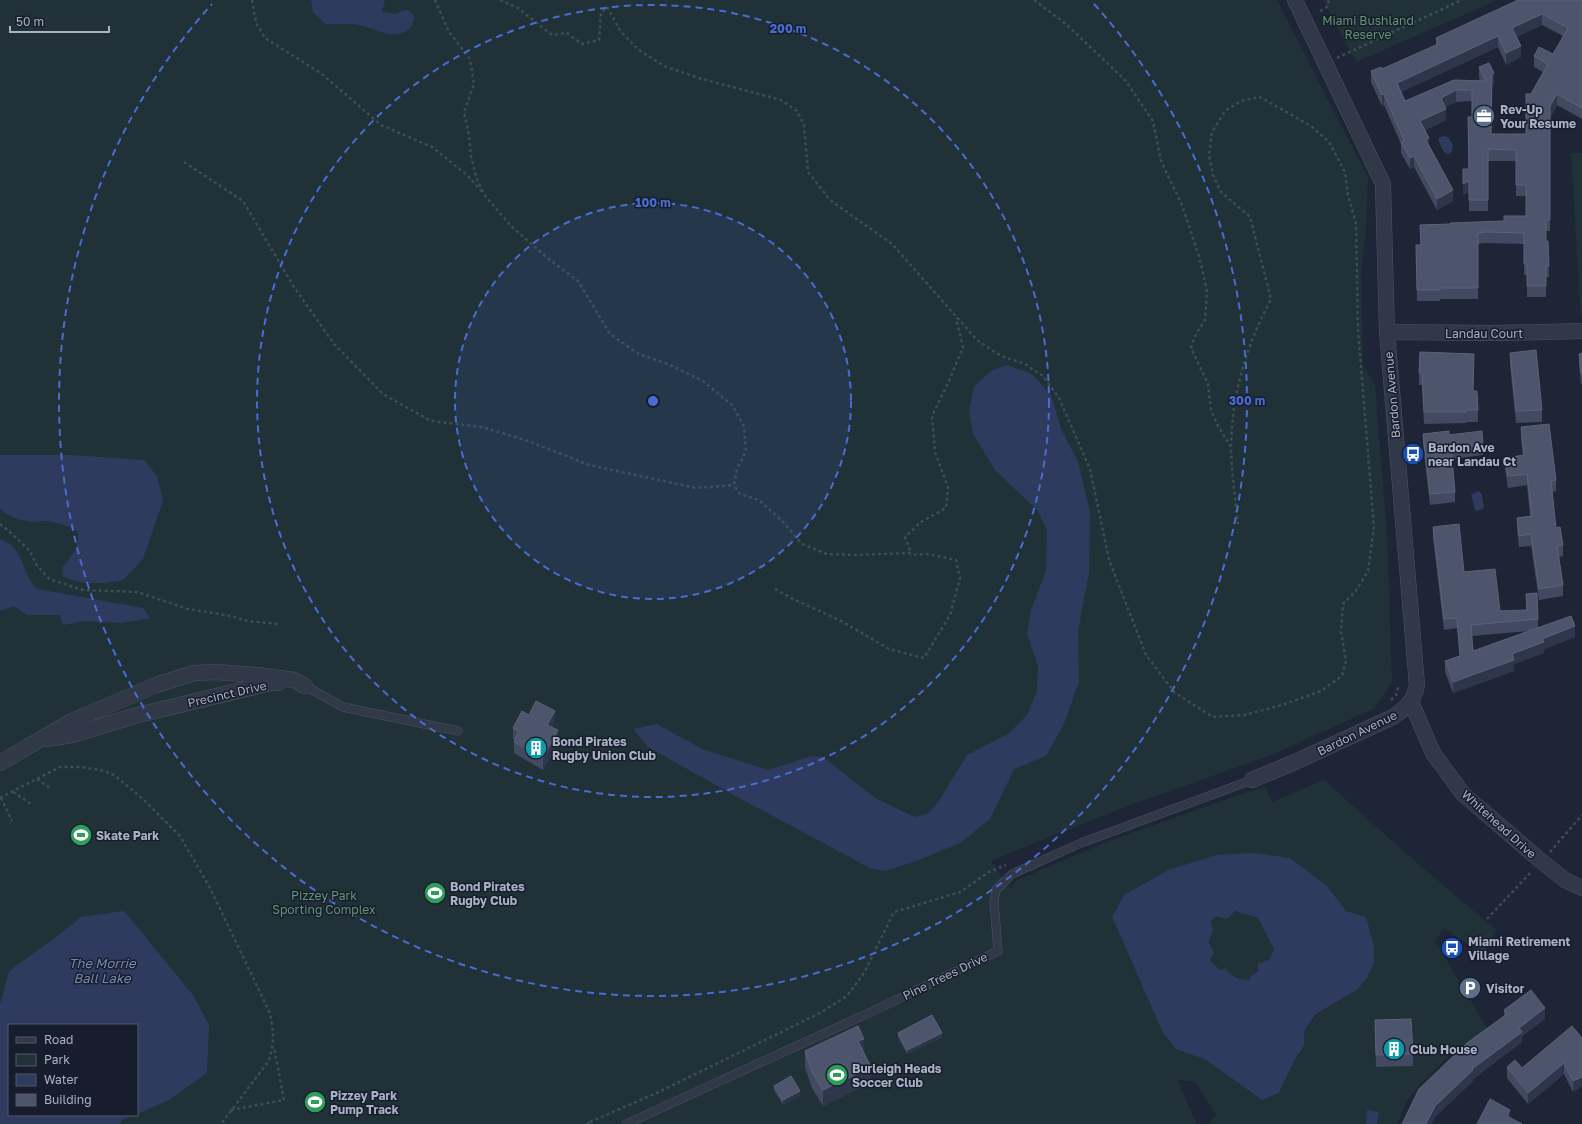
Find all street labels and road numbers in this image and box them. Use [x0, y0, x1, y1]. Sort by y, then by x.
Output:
street label: Landau Court [1445, 326, 1523, 341]
street label: Bardon Avenue [1381, 351, 1403, 439]
street label: Precinct Drive [186, 678, 268, 710]
street label: Bardon Avenue [1315, 707, 1399, 759]
street label: Whitehead Drive [1459, 787, 1539, 861]
street label: Pine Trees Drive [900, 949, 990, 1003]

